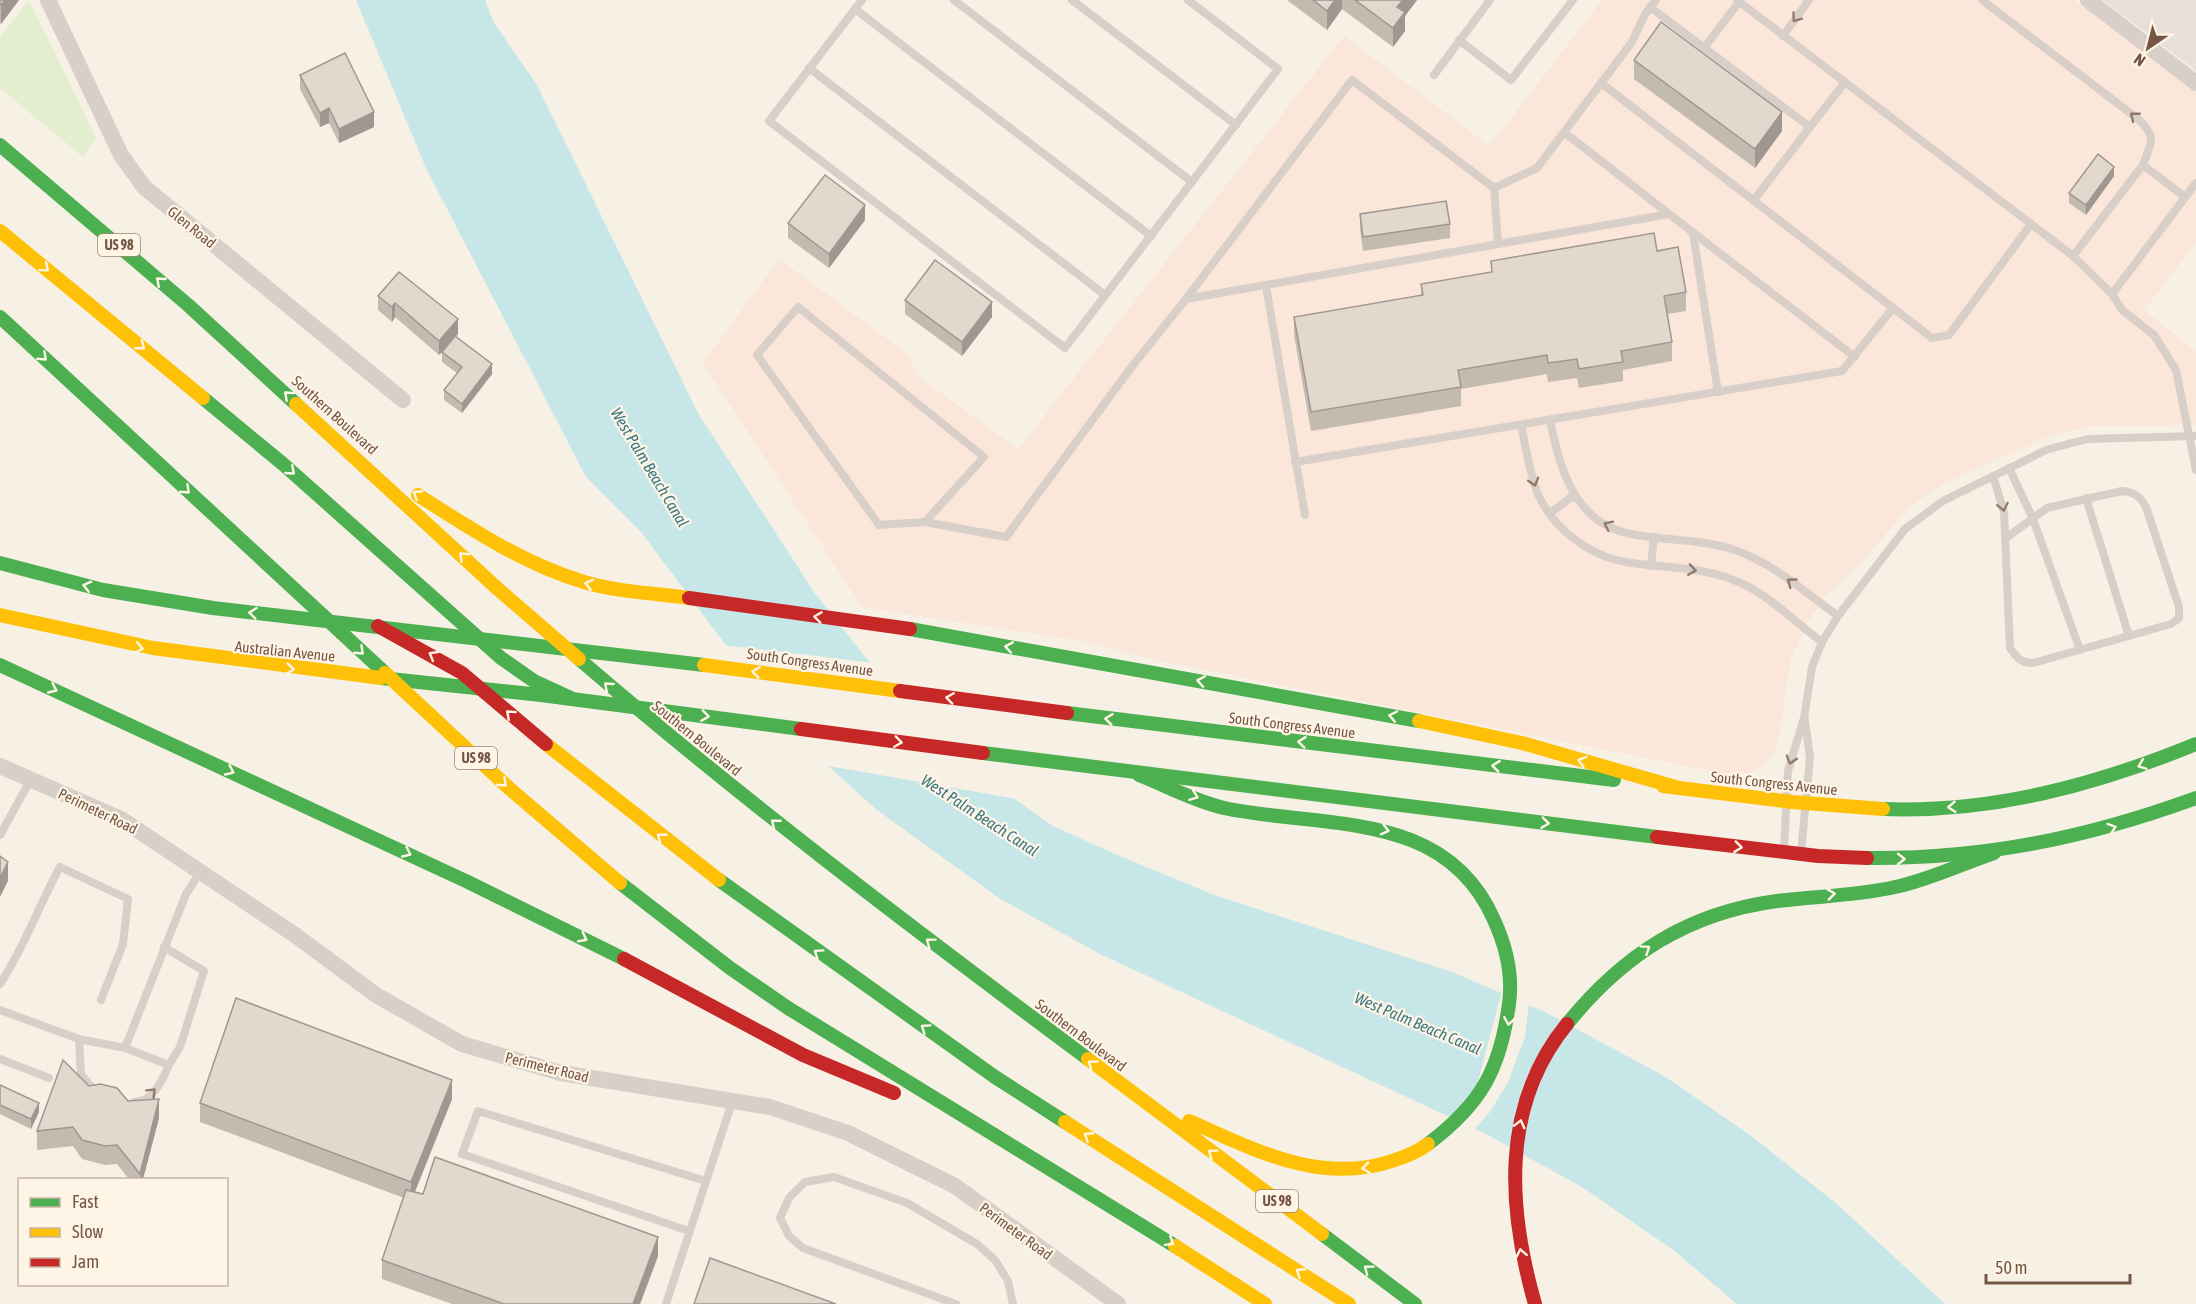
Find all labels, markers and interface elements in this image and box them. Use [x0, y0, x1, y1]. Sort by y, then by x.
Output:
one-way arrow [1792, 11, 1803, 22]
north arrow [2118, 18, 2178, 78]
text: N [2130, 50, 2148, 70]
one-way arrow [2130, 113, 2141, 124]
street label: Glen Road [165, 203, 219, 251]
road number: US 98 [98, 234, 140, 256]
one-way arrow [38, 261, 49, 272]
one-way arrow [156, 277, 167, 288]
one-way arrow [134, 339, 145, 350]
one-way arrow [36, 350, 47, 361]
street label: Southern Boulevard [289, 372, 381, 458]
one-way arrow [284, 391, 295, 402]
water label: West Palm Beach Canal [607, 404, 693, 530]
one-way arrow [284, 464, 295, 475]
one-way arrow [1527, 476, 1539, 487]
one-way arrow [179, 482, 190, 493]
one-way arrow [413, 489, 423, 501]
one-way arrow [1996, 501, 2009, 511]
one-way arrow [1604, 521, 1615, 533]
one-way arrow [459, 552, 469, 563]
one-way arrow [1688, 563, 1697, 575]
one-way arrow [584, 578, 594, 591]
one-way arrow [1786, 578, 1797, 589]
one-way arrow [83, 580, 93, 593]
one-way arrow [248, 607, 257, 619]
one-way arrow [814, 611, 823, 623]
street label: Australian Avenue [234, 637, 336, 665]
one-way arrow [133, 641, 143, 654]
one-way arrow [1004, 641, 1014, 654]
one-way arrow [353, 643, 364, 654]
street label: South Congress Avenue [746, 645, 874, 679]
one-way arrow [429, 651, 439, 663]
one-way arrow [285, 662, 294, 675]
one-way arrow [752, 666, 761, 678]
one-way arrow [1196, 675, 1206, 687]
one-way arrow [47, 682, 58, 694]
one-way arrow [604, 682, 615, 693]
one-way arrow [945, 693, 954, 705]
street label: Southern Boulevard [649, 697, 745, 779]
street label: South Congress Avenue [1228, 709, 1356, 741]
one-way arrow [506, 710, 516, 721]
one-way arrow [700, 710, 709, 722]
one-way arrow [1388, 710, 1398, 723]
one-way arrow [1104, 713, 1113, 725]
one-way arrow [893, 736, 902, 748]
one-way arrow [1298, 737, 1307, 749]
road number: US 98 [455, 747, 497, 769]
one-way arrow [1786, 754, 1798, 765]
one-way arrow [1578, 756, 1588, 768]
one-way arrow [2137, 758, 2147, 771]
one-way arrow [1491, 760, 1500, 773]
one-way arrow [224, 764, 235, 776]
street label: South Congress Avenue [1710, 768, 1838, 798]
water label: West Palm Beach Canal [918, 770, 1042, 860]
one-way arrow [496, 776, 507, 787]
street label: Perimeter Road [56, 785, 140, 837]
one-way arrow [1188, 789, 1199, 801]
one-way arrow [1947, 801, 1956, 814]
one-way arrow [1540, 817, 1549, 829]
one-way arrow [771, 819, 782, 830]
one-way arrow [1380, 822, 1390, 835]
one-way arrow [2106, 822, 2117, 835]
one-way arrow [657, 833, 668, 844]
one-way arrow [1734, 840, 1743, 853]
one-way arrow [400, 846, 411, 858]
one-way arrow [1896, 853, 1905, 866]
one-way arrow [1826, 888, 1835, 901]
one-way arrow [576, 931, 587, 942]
one-way arrow [926, 938, 937, 949]
one-way arrow [1640, 945, 1651, 956]
one-way arrow [813, 949, 824, 960]
water label: West Palm Beach Canal [1352, 988, 1484, 1058]
street label: Southern Boulevard [1032, 995, 1130, 1075]
one-way arrow [1503, 1016, 1516, 1026]
one-way arrow [921, 1024, 932, 1035]
street label: Perimeter Road [503, 1048, 591, 1086]
one-way arrow [1088, 1060, 1099, 1071]
one-way arrow [146, 1088, 156, 1099]
one-way arrow [1513, 1119, 1525, 1129]
one-way arrow [1084, 1132, 1094, 1144]
one-way arrow [1207, 1149, 1218, 1160]
one-way arrow [1362, 1162, 1371, 1174]
legend [18, 1178, 228, 1286]
road number: US 98 [1256, 1190, 1298, 1212]
text: Fast [72, 1191, 99, 1212]
street label: Perimeter Road [976, 1199, 1056, 1263]
text: Slow [72, 1221, 103, 1242]
one-way arrow [1163, 1235, 1174, 1246]
scale bar [1986, 1247, 2130, 1285]
one-way arrow [1515, 1248, 1528, 1258]
text: Jam [72, 1251, 99, 1272]
text: 50 m [1995, 1257, 2027, 1278]
one-way arrow [1364, 1265, 1375, 1276]
one-way arrow [1296, 1268, 1306, 1280]

